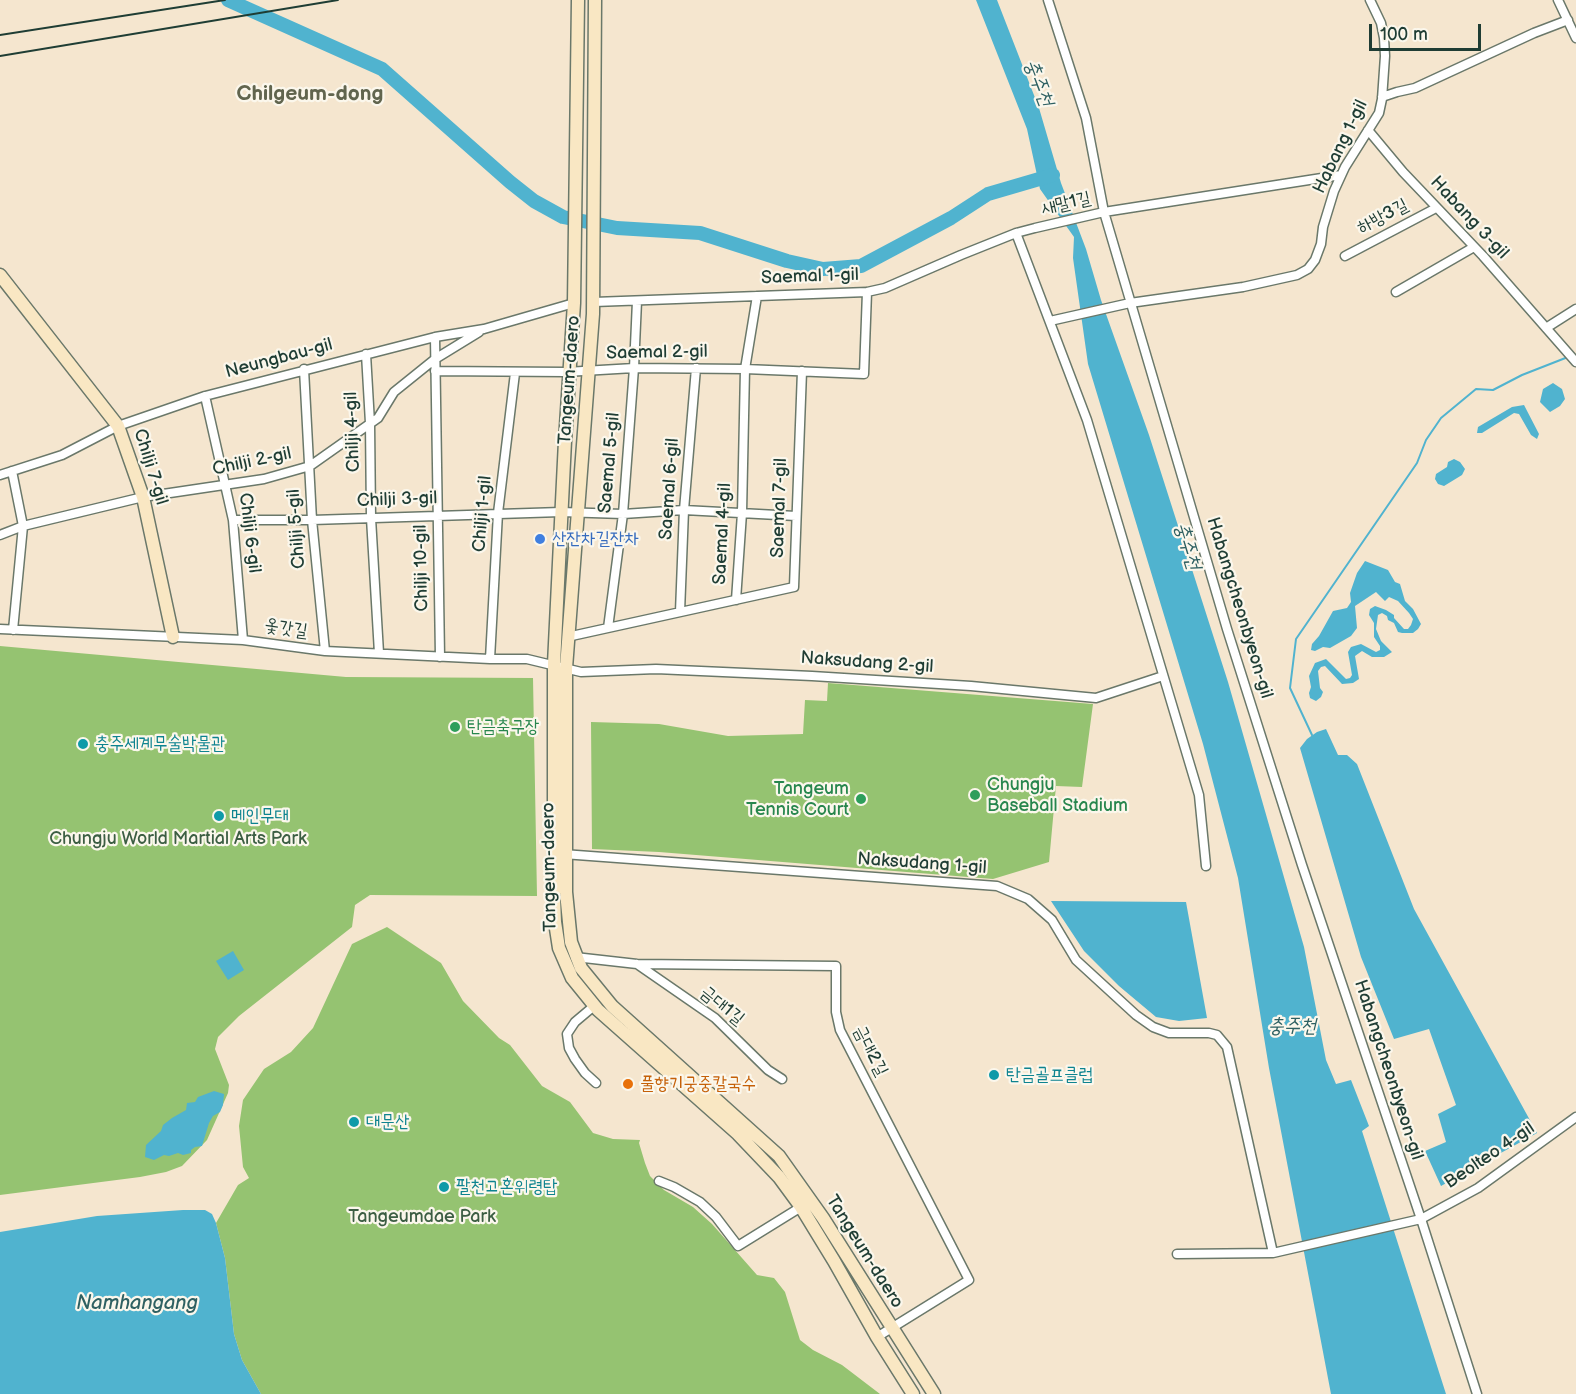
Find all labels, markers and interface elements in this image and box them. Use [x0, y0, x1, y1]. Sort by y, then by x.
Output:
scale bar [1372, 12, 1484, 50]
text: 100 m [1380, 24, 1428, 45]
water label: 충주천 [1018, 56, 1058, 110]
district label: Chilgeum-dong [237, 82, 383, 108]
street label: Habang 1-gil [1309, 97, 1373, 197]
street label: Habang 3-gil [1425, 172, 1513, 264]
street label: 새말1길 [1039, 188, 1093, 220]
street label: 하방3길 [1354, 195, 1412, 239]
street label: Saemal 1-gil [761, 264, 859, 290]
street label: Tangeum-daero [555, 315, 585, 445]
street label: Neungbau-gil [223, 334, 335, 384]
street label: Saemal 2-gil [606, 341, 708, 365]
street label: Chilji 4-gil [341, 391, 365, 473]
street label: Saemal 5-gil [595, 412, 625, 514]
street label: Chilji 7-gil [128, 426, 172, 508]
street label: Saemal 6-gil [656, 437, 684, 541]
street label: Chilji 2-gil [211, 443, 293, 481]
street label: Saemal 7-gil [767, 458, 793, 558]
street label: Chilji 1-gil [469, 475, 497, 553]
street label: Saemal 4-gil [710, 483, 736, 585]
street label: Chilji 5-gil [283, 488, 311, 570]
street label: Chilji 3-gil [356, 488, 438, 512]
street label: Chilji 6-gil [233, 492, 265, 574]
street label: Habangcheonbyeon-gil [1201, 515, 1277, 701]
water label: 충주천 [1168, 519, 1206, 573]
street label: Chilji 10-gil [410, 524, 434, 612]
place label: 산잔차길잔차 [552, 528, 639, 550]
marker: 산잔차길잔차 [533, 532, 547, 546]
street label: 옻갓길 [263, 615, 309, 643]
street label: Naksudang 2-gil [800, 648, 934, 678]
place label: 탄금축구장 [467, 716, 539, 738]
marker: 탄금축구장 [448, 720, 462, 734]
place label: 충주세계무술박물관 [95, 733, 225, 755]
marker: 충주세계무술박물관 [76, 737, 90, 751]
place label: Chungju Baseball Stadium [987, 774, 1128, 816]
place label: Tangeum Tennis Court [746, 778, 849, 820]
marker: Chungju Baseball Stadium [968, 788, 982, 802]
marker: Tangeum Tennis Court [854, 792, 868, 806]
street label: Tangeum-daero [538, 802, 562, 932]
place label: 메인무대 [231, 805, 289, 827]
marker: 메인무대 [212, 809, 226, 823]
park label: Chungju World Martial Arts Park [49, 828, 307, 850]
street label: Naksudang 1-gil [857, 849, 987, 879]
street label: Habangcheonbyeon-gil [1349, 977, 1427, 1163]
street label: 금대1길 [696, 982, 748, 1030]
water label: 충주천 [1268, 1015, 1316, 1039]
street label: 금대2길 [848, 1022, 892, 1080]
place label: 탄금골프클럽 [1006, 1064, 1093, 1086]
marker: 탄금골프클럽 [987, 1068, 1001, 1082]
place label: 풀향기궁중칼국수 [640, 1073, 756, 1095]
marker: 풀향기궁중칼국수 [621, 1077, 635, 1091]
place label: 대문산 [366, 1111, 409, 1133]
marker: 대문산 [347, 1115, 361, 1129]
street label: Beolteo 4-gil [1441, 1118, 1539, 1194]
place label: 팔천고혼위령탑 [456, 1176, 557, 1198]
marker: 팔천고혼위령탑 [437, 1180, 451, 1194]
street label: Tangeum-daero [821, 1191, 907, 1313]
park label: Tangeumdae Park [348, 1206, 496, 1228]
water label: Namhangang [76, 1292, 198, 1316]

